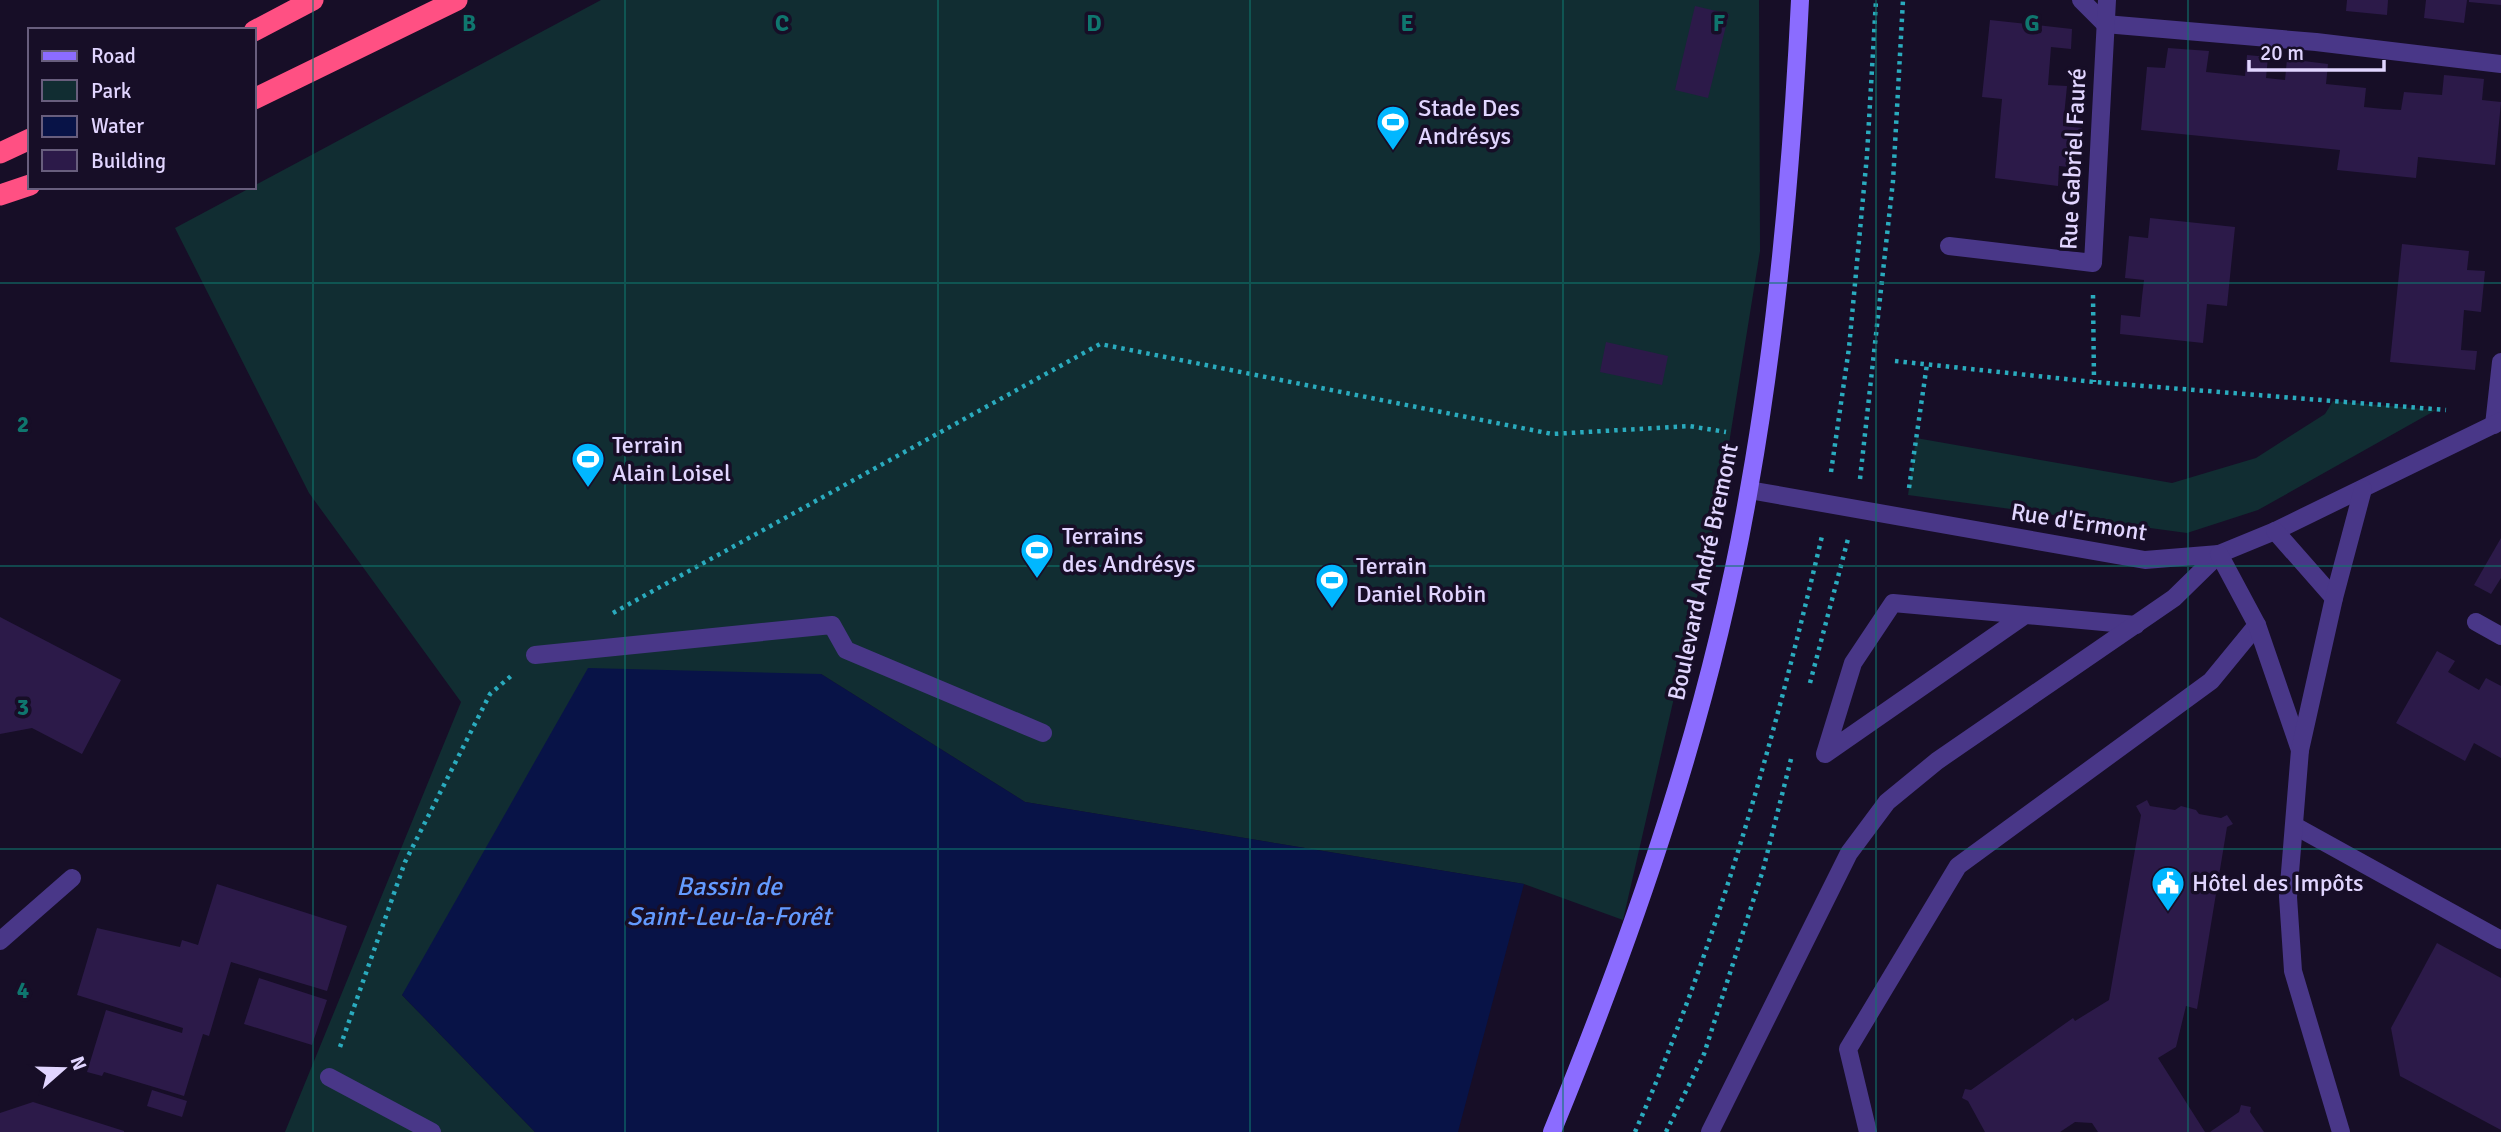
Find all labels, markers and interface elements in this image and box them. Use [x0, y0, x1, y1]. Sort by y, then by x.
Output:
text: B [462, 9, 476, 38]
text: C [775, 9, 789, 38]
text: D [1086, 9, 1102, 38]
text: E [1400, 9, 1414, 38]
text: F [1713, 9, 1725, 38]
text: G [2024, 9, 2040, 38]
legend [28, 28, 256, 189]
scale bar [2249, 28, 2384, 72]
text: 20 m [2260, 40, 2304, 66]
text: Road [91, 43, 136, 69]
street label: Rue Gabriel Fauré [2053, 67, 2093, 251]
text: Park [91, 78, 132, 104]
place label: Stade Des Andrésys [1418, 93, 1520, 151]
sports icon: Stade Des Andrésys [1374, 103, 1412, 152]
text: Water [91, 113, 144, 139]
text: Building [91, 148, 166, 174]
text: 2 [17, 410, 29, 439]
place label: Terrain Alain Loisel [612, 430, 731, 488]
sports icon: Terrain Alain Loisel [569, 440, 607, 489]
street label: Boulevard André Bremont [1661, 441, 1745, 703]
street label: Rue d'Ermont [2009, 496, 2149, 548]
place label: Terrains des Andrésys [1062, 521, 1196, 579]
sports icon: Terrains des Andrésys [1018, 531, 1056, 580]
place label: Terrain Daniel Robin [1356, 551, 1486, 609]
sports icon: Terrain Daniel Robin [1313, 561, 1351, 610]
text: 3 [17, 693, 29, 722]
public building icon: Hôtel des Impôts [2149, 864, 2187, 913]
place label: Hôtel des Impôts [2192, 868, 2364, 898]
water label: Bassin de Saint-Leu-la-Forêt [627, 871, 834, 933]
text: 4 [17, 976, 29, 1005]
north arrow [28, 1034, 98, 1104]
text: N [64, 1053, 92, 1074]

